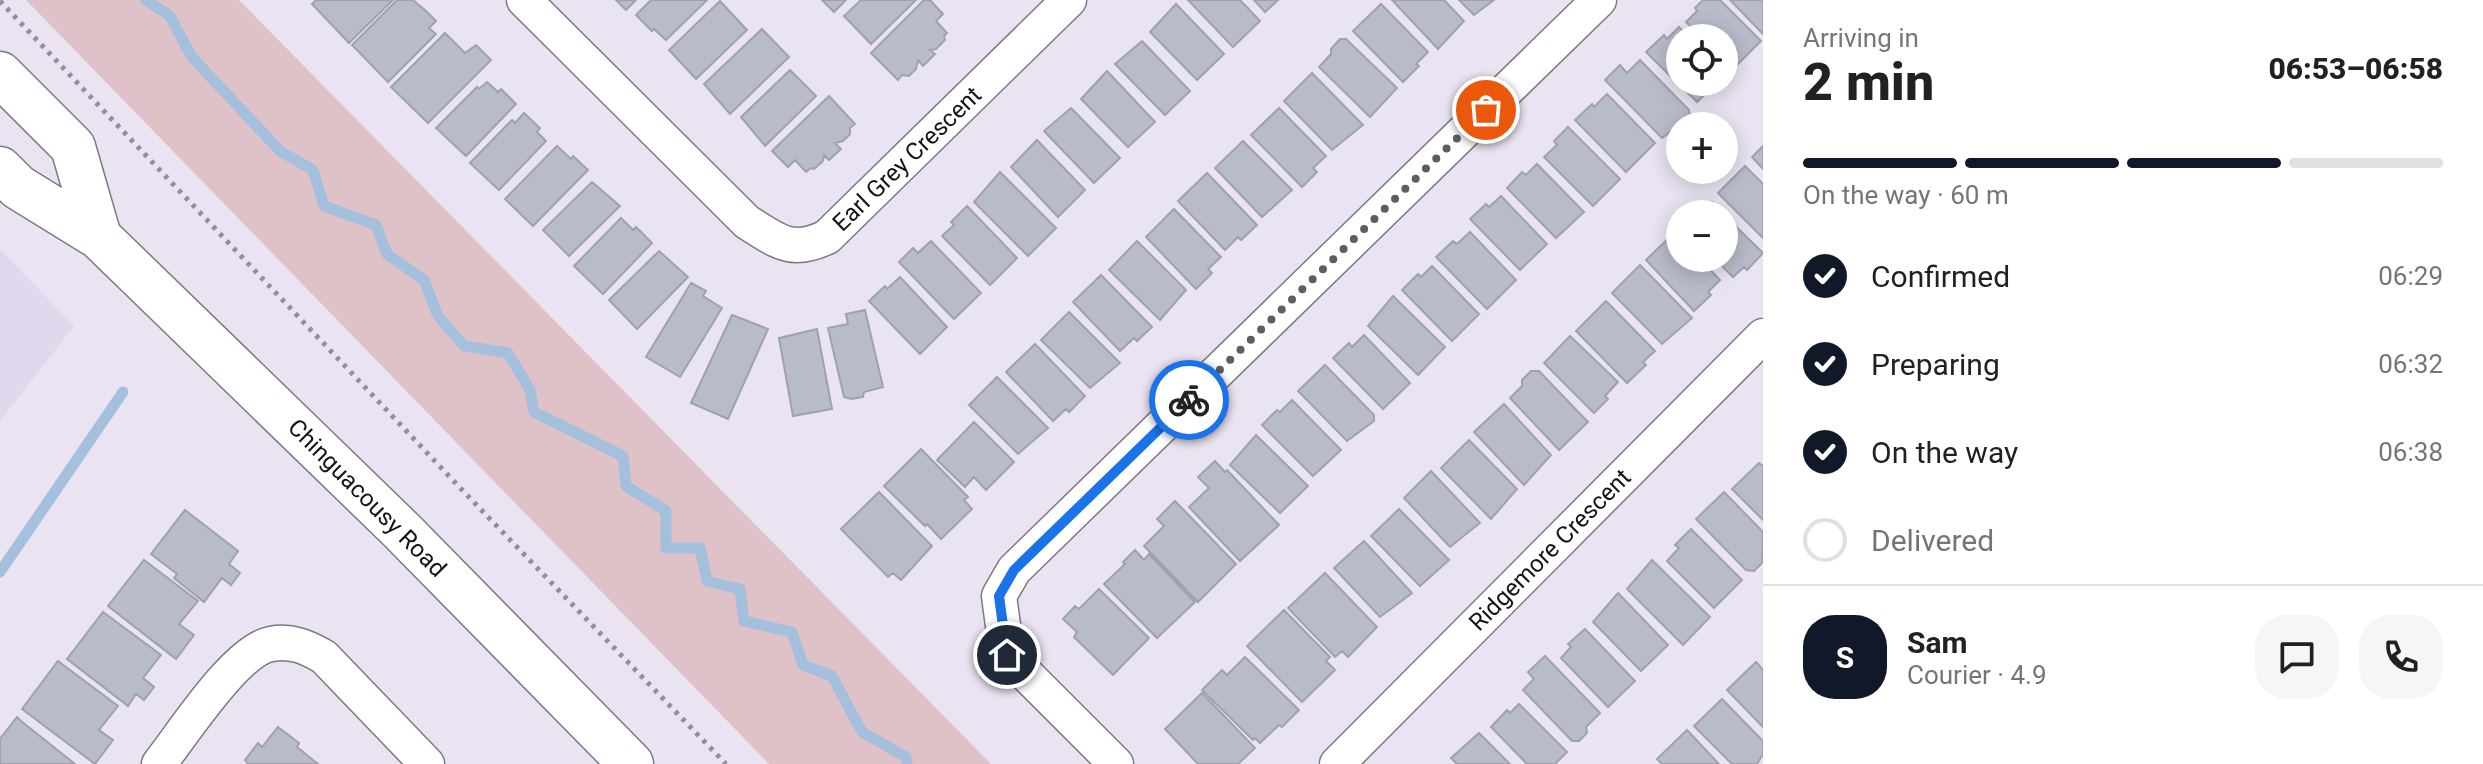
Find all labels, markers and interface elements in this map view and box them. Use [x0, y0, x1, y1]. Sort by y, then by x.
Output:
text: Arriving in [1803, 23, 1919, 53]
map controls [1666, 24, 1738, 272]
button: locate [1666, 24, 1738, 96]
text: 06:53–06:58 [2268, 51, 2443, 86]
text: 2 min [1803, 52, 1934, 113]
pin [1452, 76, 1520, 144]
street label: Earl Grey Crescent [827, 81, 987, 237]
icon: bag [1464, 88, 1508, 132]
button: + [1666, 112, 1738, 184]
text: On the way · 60 m [1803, 180, 2009, 210]
button: − [1666, 200, 1738, 272]
icon: check [1803, 254, 1847, 298]
text: Confirmed [1871, 259, 2010, 294]
text: 06:29 [2378, 261, 2443, 291]
icon: check [1803, 342, 1847, 386]
text: Preparing [1871, 347, 2000, 382]
text: 06:32 [2378, 349, 2443, 379]
courier [1149, 360, 1229, 440]
icon: bike [1167, 378, 1211, 422]
street label: Chinguacousy Road [282, 413, 452, 583]
icon: check [1803, 430, 1847, 474]
text: On the way [1871, 435, 2018, 470]
text: 06:38 [2378, 437, 2443, 467]
street label: Ridgemore Crescent [1463, 463, 1637, 637]
text: Delivered [1871, 523, 1994, 558]
button: chat [2255, 615, 2339, 699]
button: phone [2359, 615, 2443, 699]
pin [973, 621, 1041, 689]
text: Sam [1907, 625, 1968, 660]
icon: home [985, 633, 1029, 677]
text: S [1836, 640, 1854, 675]
text: Courier · 4.9 [1907, 660, 2047, 690]

